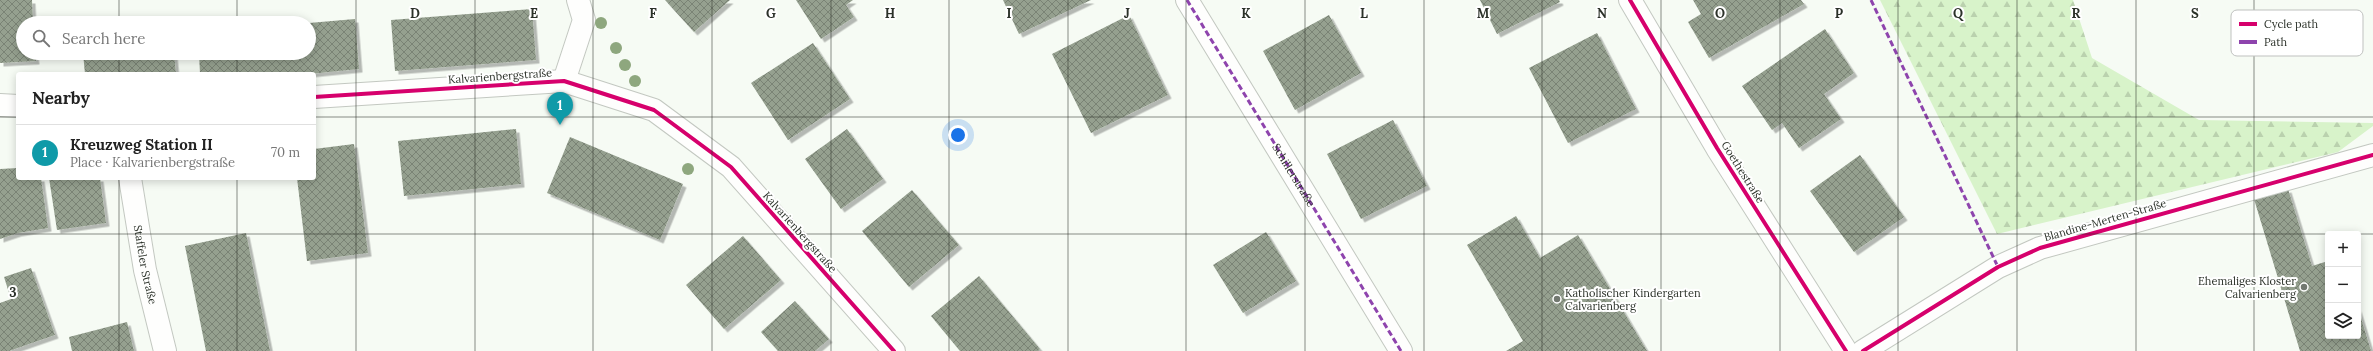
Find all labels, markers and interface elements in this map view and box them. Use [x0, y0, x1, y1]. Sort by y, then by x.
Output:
text: D [410, 5, 420, 22]
text: E [530, 5, 538, 22]
text: F [649, 5, 657, 22]
text: G [766, 5, 776, 22]
text: H [885, 5, 895, 22]
text: I [1006, 5, 1012, 22]
text: J [1124, 5, 1130, 22]
text: K [1241, 5, 1251, 22]
text: L [1360, 5, 1368, 22]
text: M [1477, 5, 1490, 22]
text: N [1597, 5, 1607, 22]
text: O [1715, 5, 1725, 22]
text: P [1835, 5, 1844, 22]
text: Q [1953, 5, 1964, 22]
text: R [2072, 5, 2081, 22]
text: S [2191, 5, 2199, 22]
legend [2231, 10, 2363, 56]
search box [16, 16, 316, 60]
text: Cycle path [2264, 17, 2319, 31]
icon: search [30, 27, 52, 49]
text: Search here [62, 29, 145, 48]
text: Path [2264, 35, 2287, 49]
street label: Kalvarienbergstraße [448, 65, 552, 87]
text: Nearby [32, 87, 90, 109]
pin: 1 [547, 92, 573, 125]
your location [948, 125, 968, 145]
text: Kreuzweg Station II [70, 135, 213, 154]
street label: Goethestraße [1718, 138, 1768, 206]
street label: Schillerstraße [1269, 141, 1318, 209]
text: 1 [42, 144, 48, 161]
text: 70 m [271, 144, 300, 161]
text: Place · Kalvarienbergstraße [70, 154, 235, 171]
street label: Kalvarienbergstraße [760, 189, 840, 275]
street label: Blandine-Merten-Straße [2042, 196, 2168, 244]
street label: Staffeler Straße [131, 224, 160, 306]
map controls [2325, 231, 2361, 339]
button: + [2325, 231, 2361, 267]
button: − [2325, 267, 2361, 303]
place label: Ehemaliges Kloster Calvarienberg [2198, 274, 2297, 301]
marker: Ehemaliges Kloster Calvarienberg [2299, 282, 2309, 292]
text: 3 [9, 284, 17, 301]
place label: Katholischer Kindergarten Calvarienberg [1565, 286, 1701, 313]
marker: Katholischer Kindergarten Calvarienberg [1552, 294, 1562, 304]
button: layers [2325, 303, 2361, 339]

